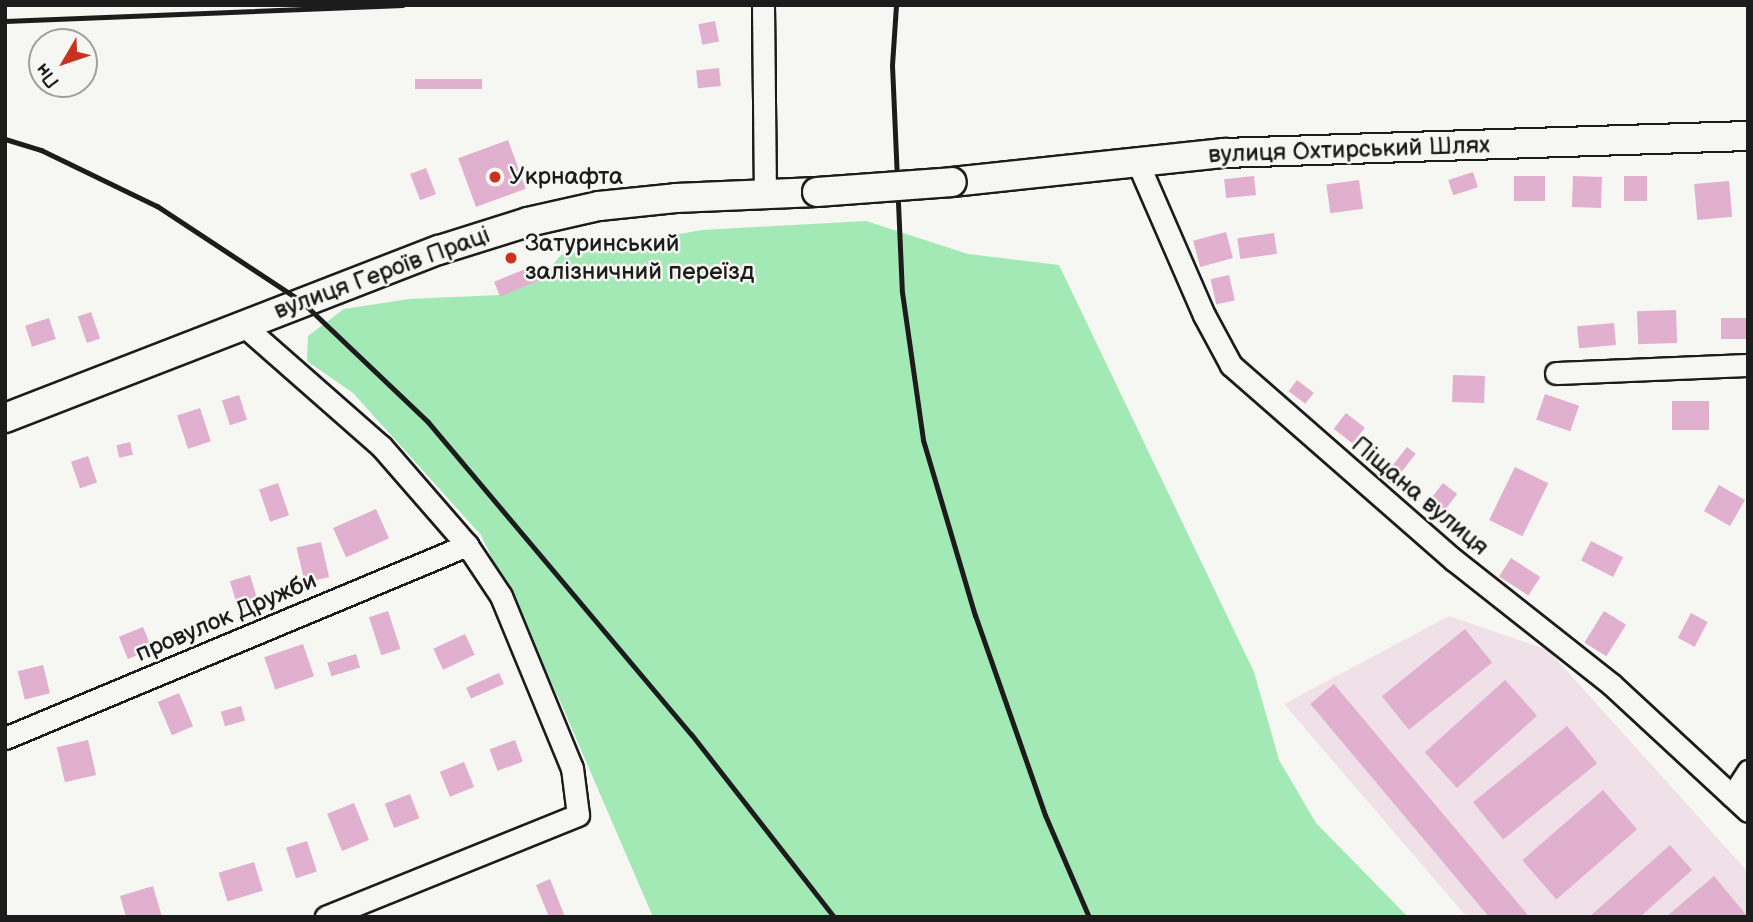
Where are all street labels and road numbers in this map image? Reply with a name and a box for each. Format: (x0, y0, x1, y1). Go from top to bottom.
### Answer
street label: вулиця Охтирський Шлях (1208, 131, 1490, 169)
street label: вулиця Героїв Праці (270, 221, 494, 325)
street label: Піщана вулиця (1346, 430, 1494, 562)
street label: провулок Дружби (131, 566, 321, 668)

